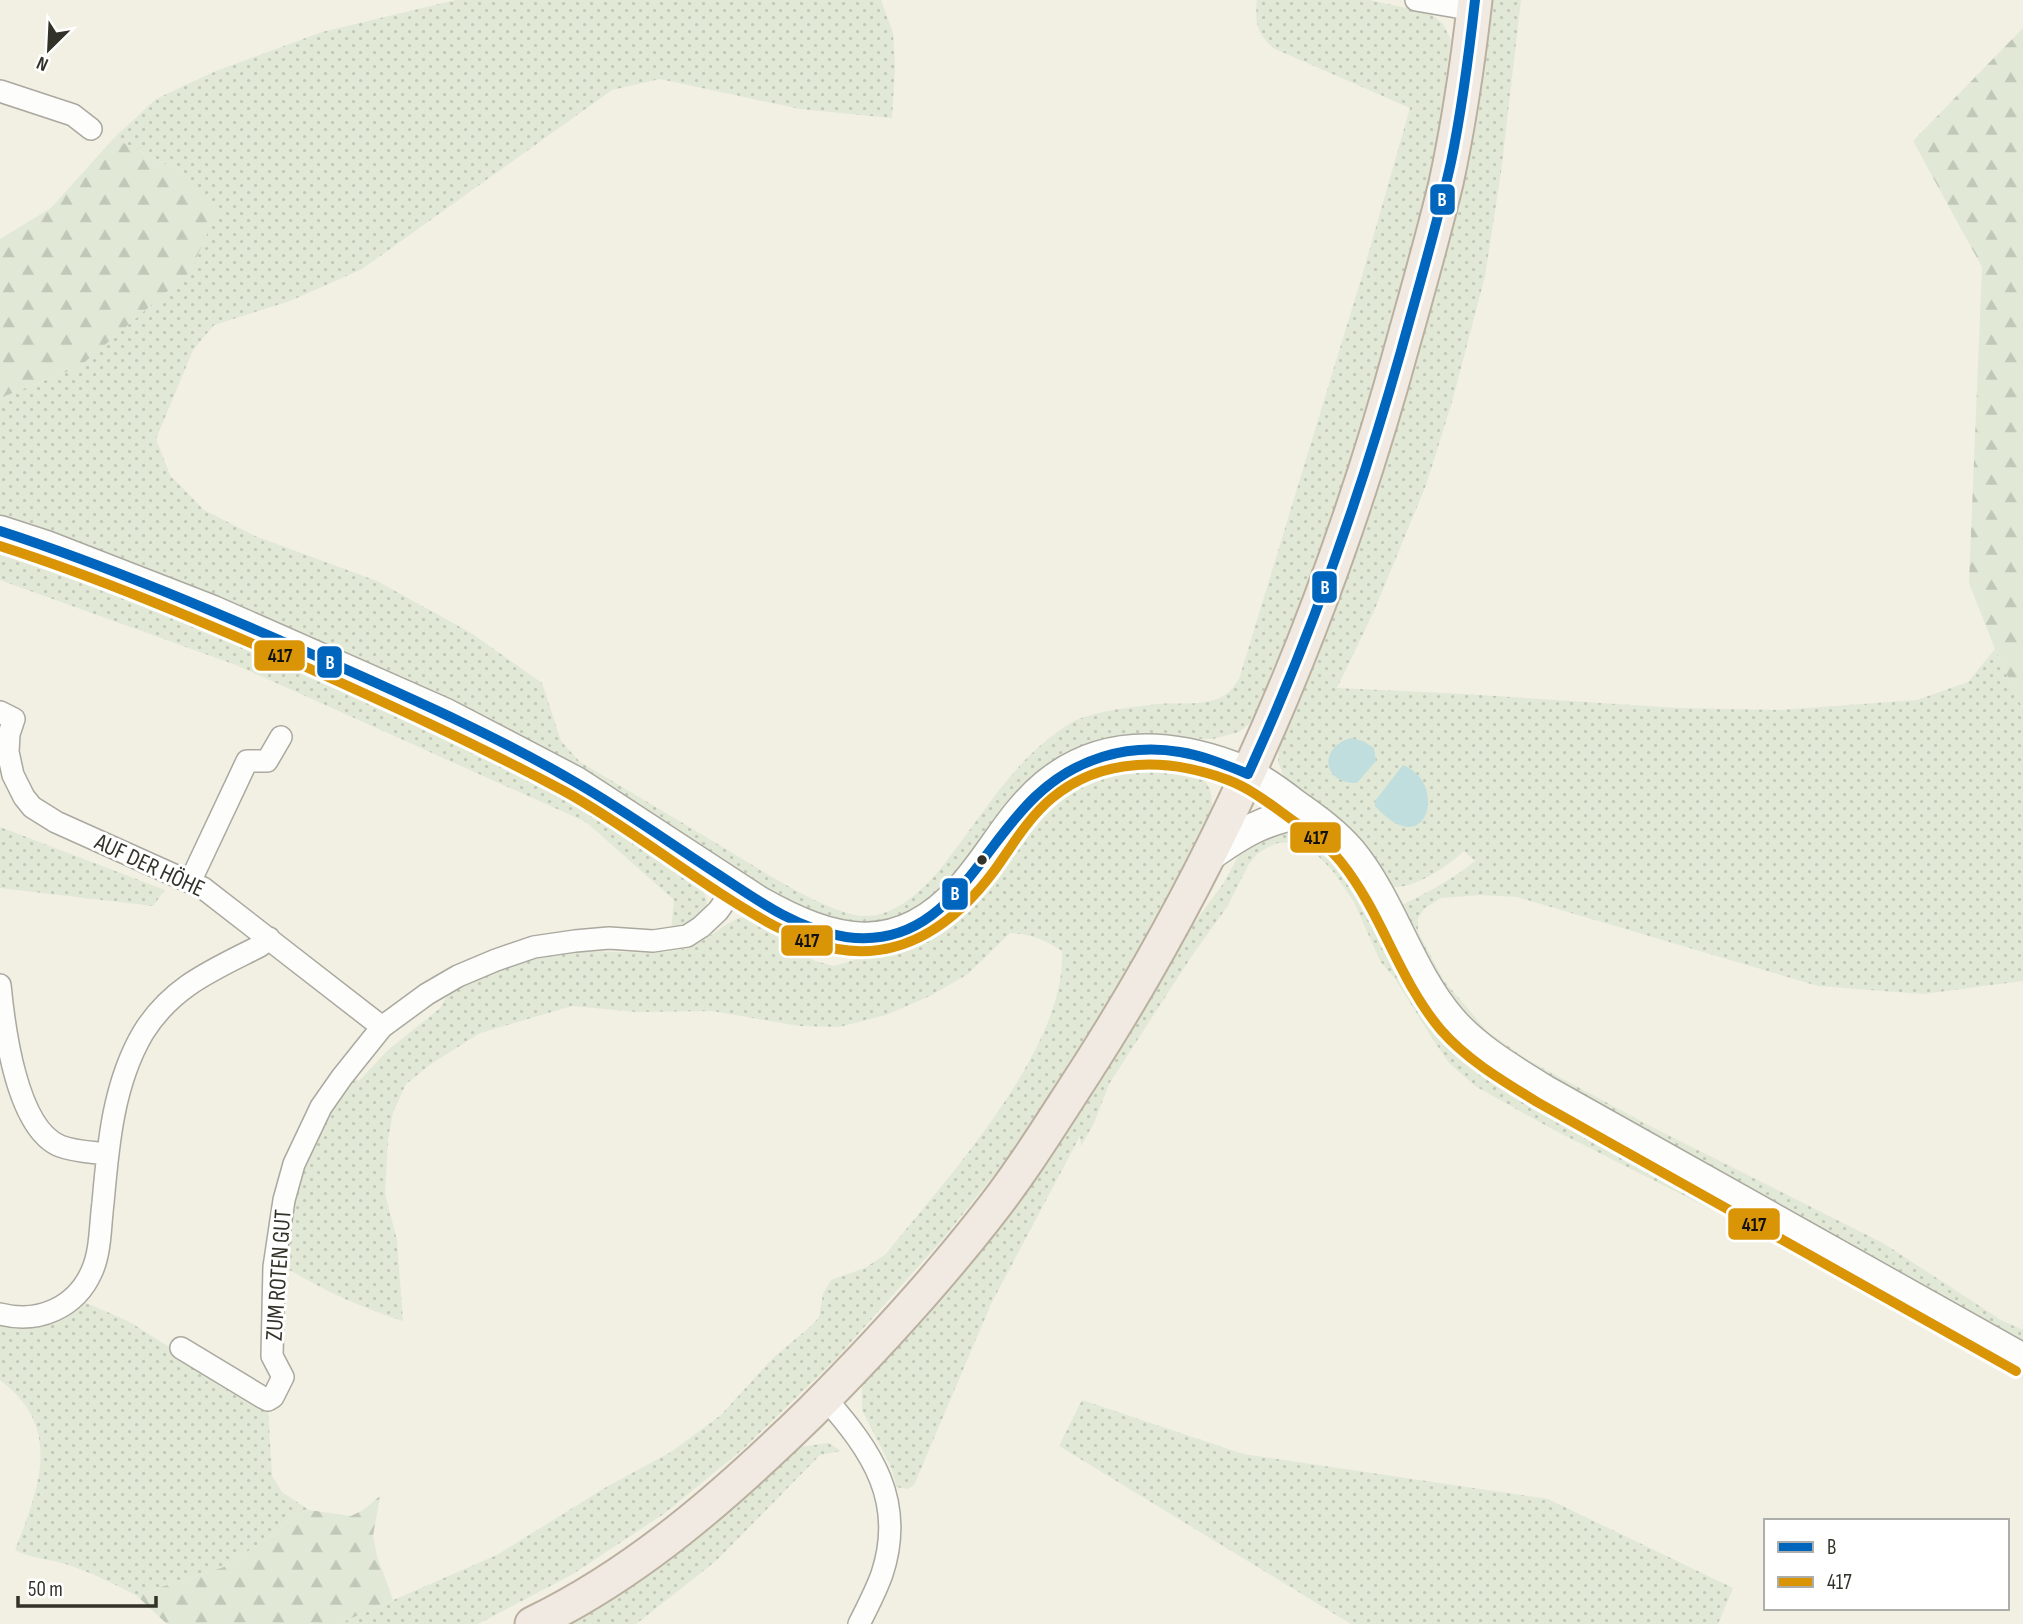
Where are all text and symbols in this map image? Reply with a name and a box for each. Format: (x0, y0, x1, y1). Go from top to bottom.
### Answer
north arrow (14, 14, 84, 84)
text: N (33, 51, 52, 76)
line badge: B (1429, 183, 1456, 216)
text: B (1437, 189, 1447, 212)
line badge: B (1311, 570, 1338, 604)
text: B (1320, 577, 1330, 600)
line badge: 417 (253, 639, 306, 672)
text: 417 (268, 645, 293, 668)
line badge: B (316, 645, 343, 679)
text: B (325, 652, 335, 675)
line badge: 417 (1289, 821, 1342, 854)
street label: AUF DER HÖHE (89, 827, 209, 904)
text: 417 (1304, 827, 1329, 850)
unlabelled marker (975, 853, 989, 867)
line badge: B (941, 877, 969, 911)
text: B (950, 883, 960, 906)
line badge: 417 (780, 924, 834, 957)
text: 417 (795, 930, 820, 953)
line badge: 417 (1727, 1207, 1781, 1241)
street label: ZUM ROTEN GUT (259, 1208, 298, 1342)
text: 417 (1742, 1214, 1767, 1237)
legend (1764, 1519, 2009, 1610)
text: B (1827, 1535, 1836, 1560)
scale bar (18, 1564, 156, 1608)
text: 417 (1827, 1570, 1852, 1595)
text: 50 m (28, 1577, 63, 1602)

